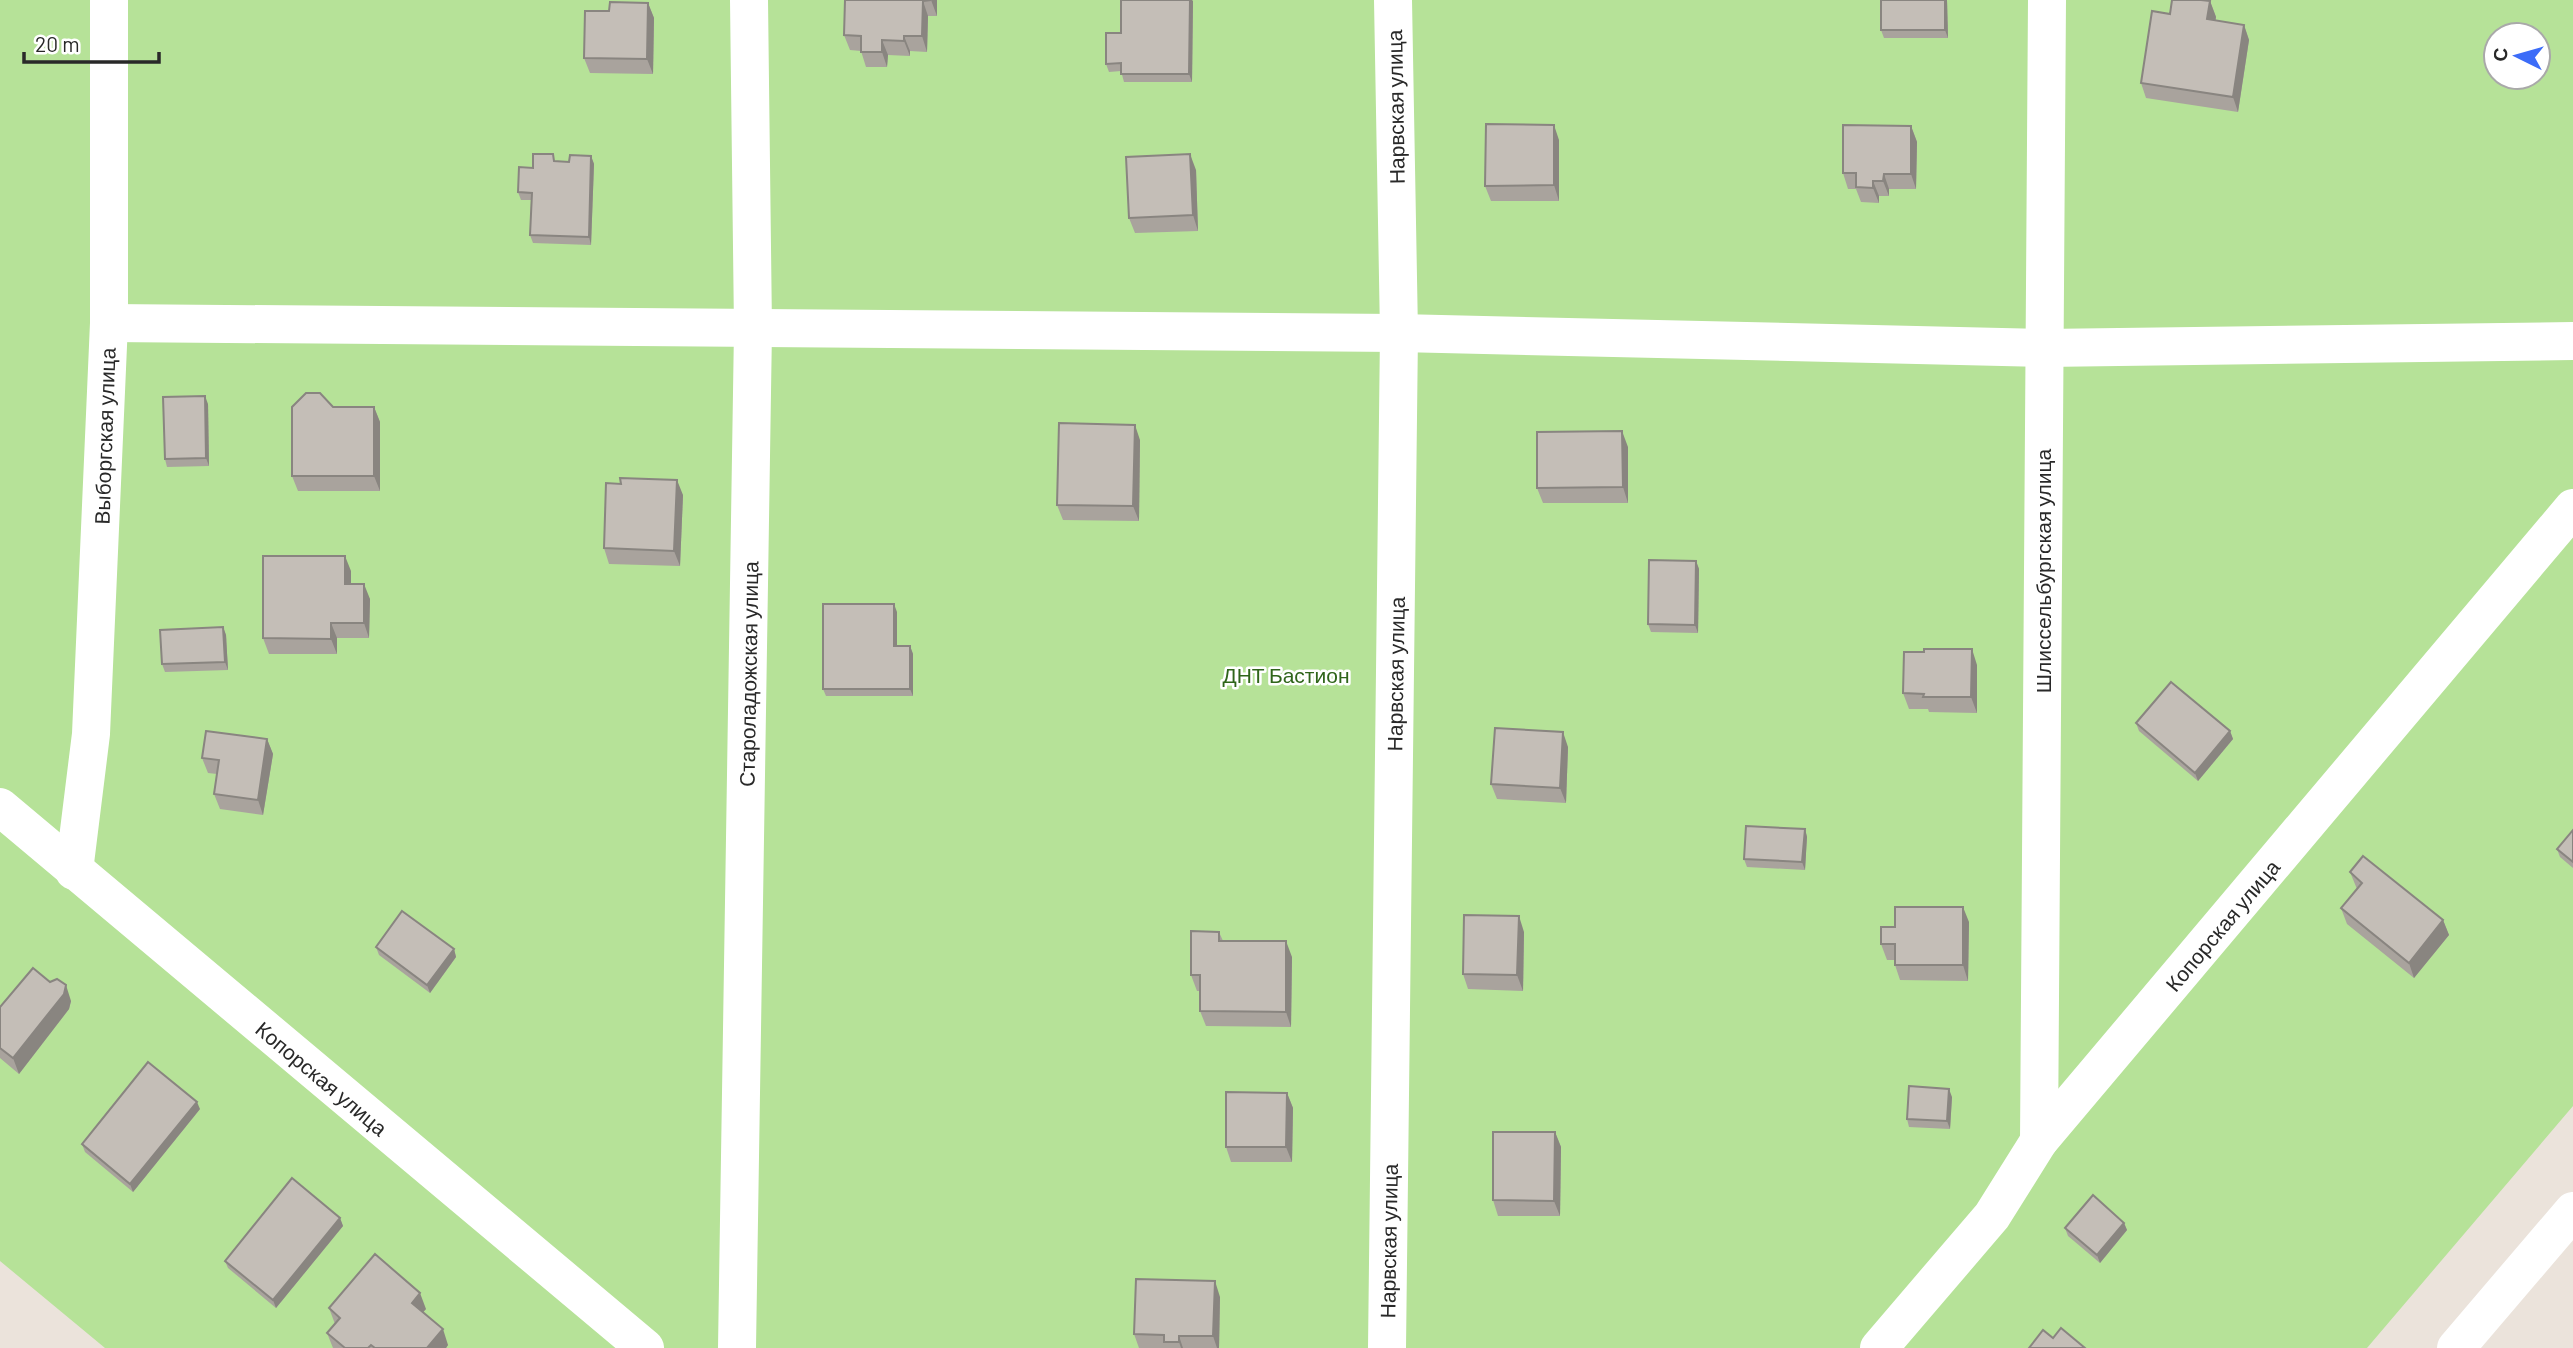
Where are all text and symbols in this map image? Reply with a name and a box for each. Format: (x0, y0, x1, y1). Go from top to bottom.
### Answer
scale bar (24, 21, 159, 65)
north arrow (2482, 21, 2552, 91)
street label: Нарвская улица (1381, 29, 1409, 184)
text: 20 m (35, 31, 80, 56)
text: С (2488, 46, 2512, 62)
street label: Выборгская улица (88, 347, 120, 525)
street label: Шлиссельбургская улица (2030, 449, 2055, 693)
street label: Староладожская улица (734, 561, 762, 787)
street label: Нарвская улица (1381, 596, 1409, 751)
park label: ДНТ Бастион (1222, 662, 1350, 687)
street label: Копорская улица (2160, 854, 2284, 996)
street label: Копорская улица (251, 1016, 393, 1140)
street label: Нарвская улица (1374, 1163, 1402, 1318)

